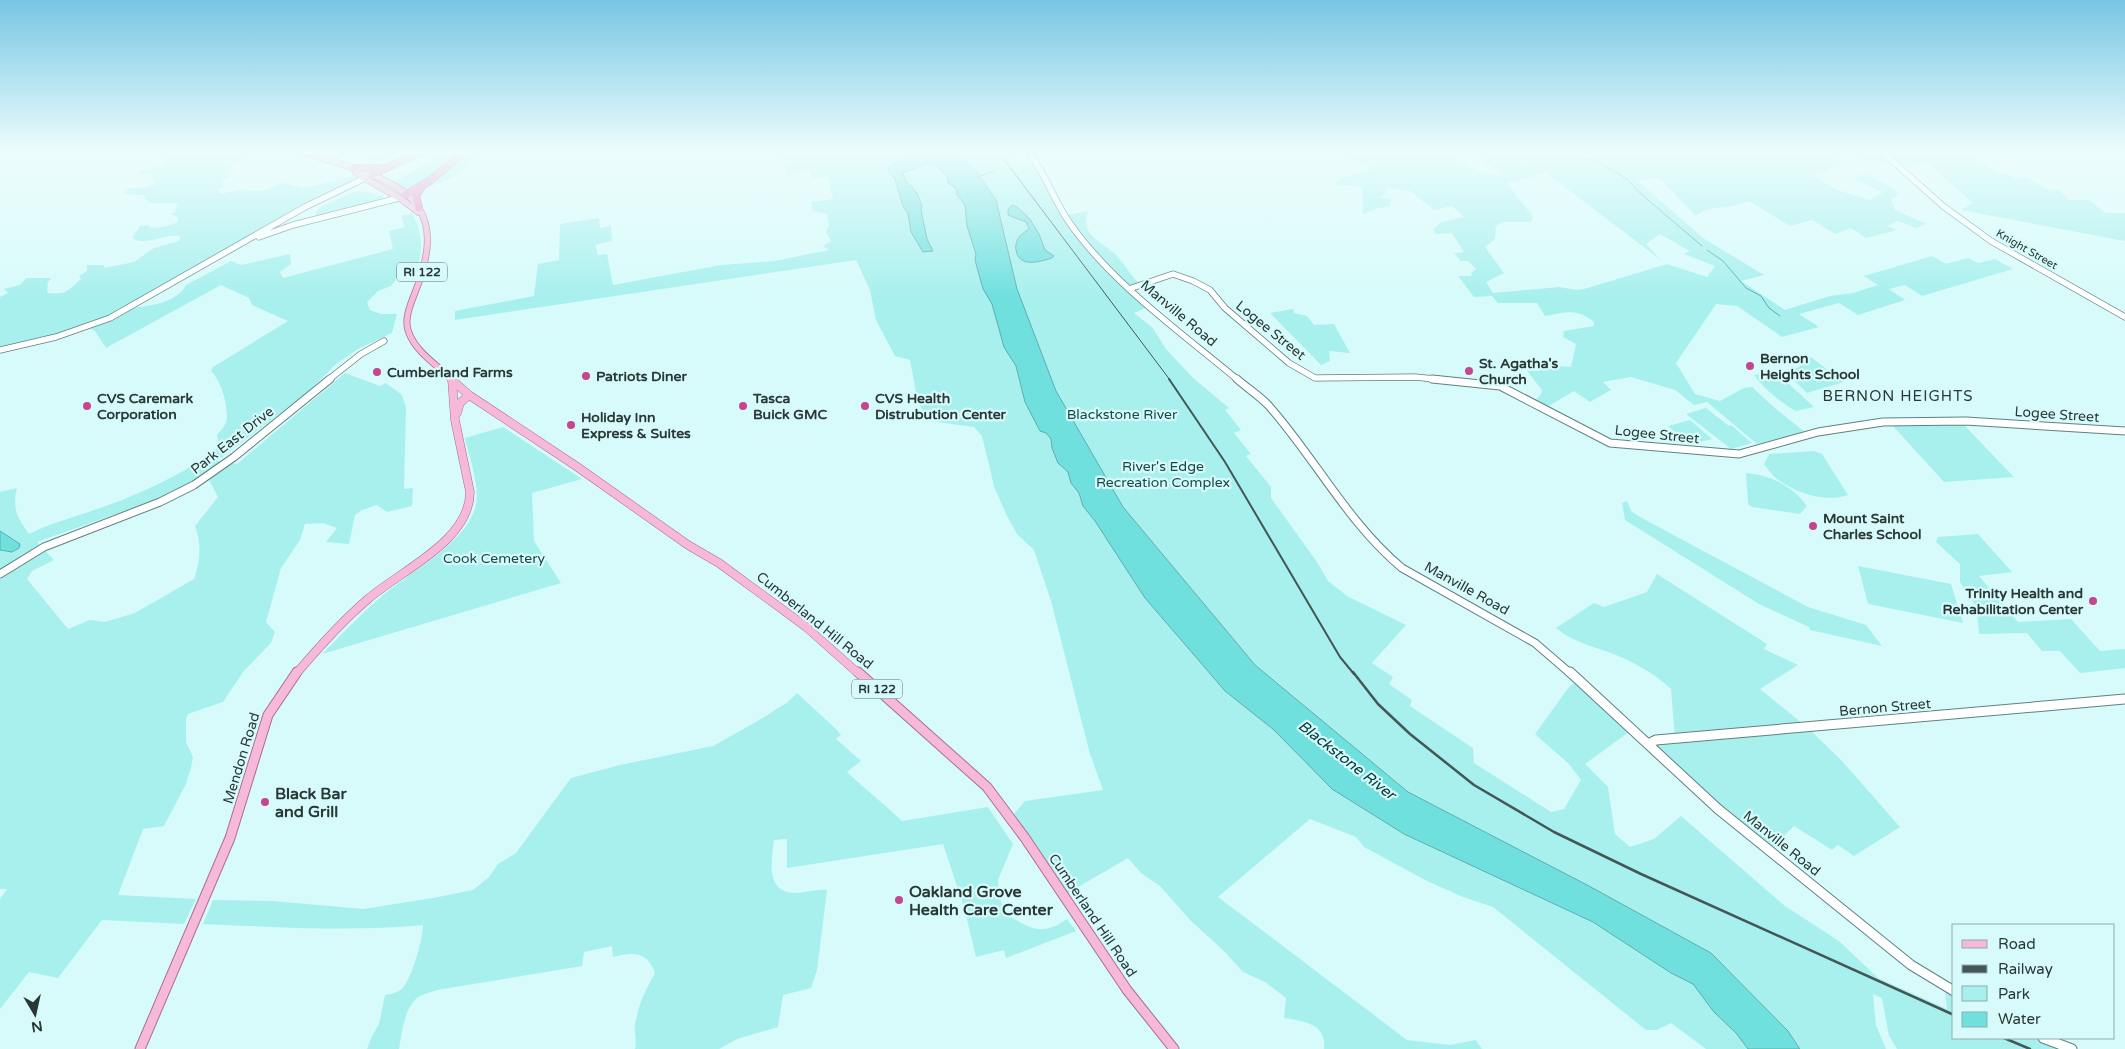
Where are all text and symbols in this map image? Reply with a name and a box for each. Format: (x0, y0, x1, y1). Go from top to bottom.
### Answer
street label: Knight Street (1994, 227, 2060, 272)
road number: RI 122 (397, 262, 447, 282)
street label: Manville Road (1137, 277, 1220, 350)
street label: Logee Street (1232, 297, 1310, 364)
place label: Bernon Heights School (1760, 350, 1860, 383)
place label: St. Agatha's Church (1479, 355, 1559, 388)
marker: Bernon Heights School (1744, 360, 1756, 372)
place label: Cumberland Farms (387, 364, 513, 381)
marker: St. Agatha's Church (1463, 365, 1475, 377)
marker: Cumberland Farms (371, 366, 383, 378)
place label: Patriots Diner (596, 368, 687, 385)
marker: Patriots Diner (580, 370, 592, 382)
district label: BERNON HEIGHTS (1822, 387, 1974, 405)
place label: CVS Caremark Corporation (97, 390, 193, 423)
place label: Tasca Buick GMC (752, 390, 827, 423)
place label: CVS Health Distrubution Center (875, 390, 1007, 423)
marker: CVS Caremark Corporation (81, 400, 93, 412)
marker: Tasca Buick GMC (737, 400, 749, 412)
marker: CVS Health Distrubution Center (859, 400, 871, 412)
street label: Park East Drive (188, 403, 277, 478)
street label: Logee Street (2014, 403, 2101, 426)
park label: Blackstone River (1067, 406, 1178, 423)
place label: Holiday Inn Express & Suites (581, 409, 691, 442)
marker: Holiday Inn Express & Suites (565, 419, 577, 431)
street label: Logee Street (1614, 422, 1701, 447)
park label: River's Edge Recreation Complex (1096, 458, 1230, 491)
place label: Mount Saint Charles School (1823, 510, 1921, 543)
marker: Mount Saint Charles School (1807, 520, 1819, 532)
park label: Cook Cemetery (443, 550, 546, 567)
street label: Manville Road (1421, 558, 1512, 619)
street label: Cumberland Hill Road (753, 568, 876, 673)
place label: Trinity Health and Rehabilitation Center (1943, 585, 2084, 618)
marker: Trinity Health and Rehabilitation Center (2087, 595, 2099, 607)
road number: RI 122 (852, 680, 902, 699)
street label: Bernon Street (1838, 695, 1932, 720)
street label: Mendon Road (220, 710, 263, 806)
water label: Blackstone River (1295, 716, 1401, 805)
place label: Black Bar and Grill (275, 784, 347, 822)
marker: Black Bar and Grill (259, 796, 271, 808)
street label: Manville Road (1740, 807, 1824, 880)
street label: Cumberland Hill Road (1045, 850, 1140, 980)
place label: Oakland Grove Health Care Center (909, 882, 1054, 920)
marker: Oakland Grove Health Care Center (893, 894, 905, 906)
legend (1952, 924, 2115, 1039)
text: Road (1998, 935, 2036, 953)
text: Railway (1998, 960, 2053, 978)
text: Park (1998, 985, 2030, 1003)
north arrow (10, 989, 60, 1039)
text: Water (1998, 1010, 2041, 1028)
text: N (30, 1017, 44, 1036)

